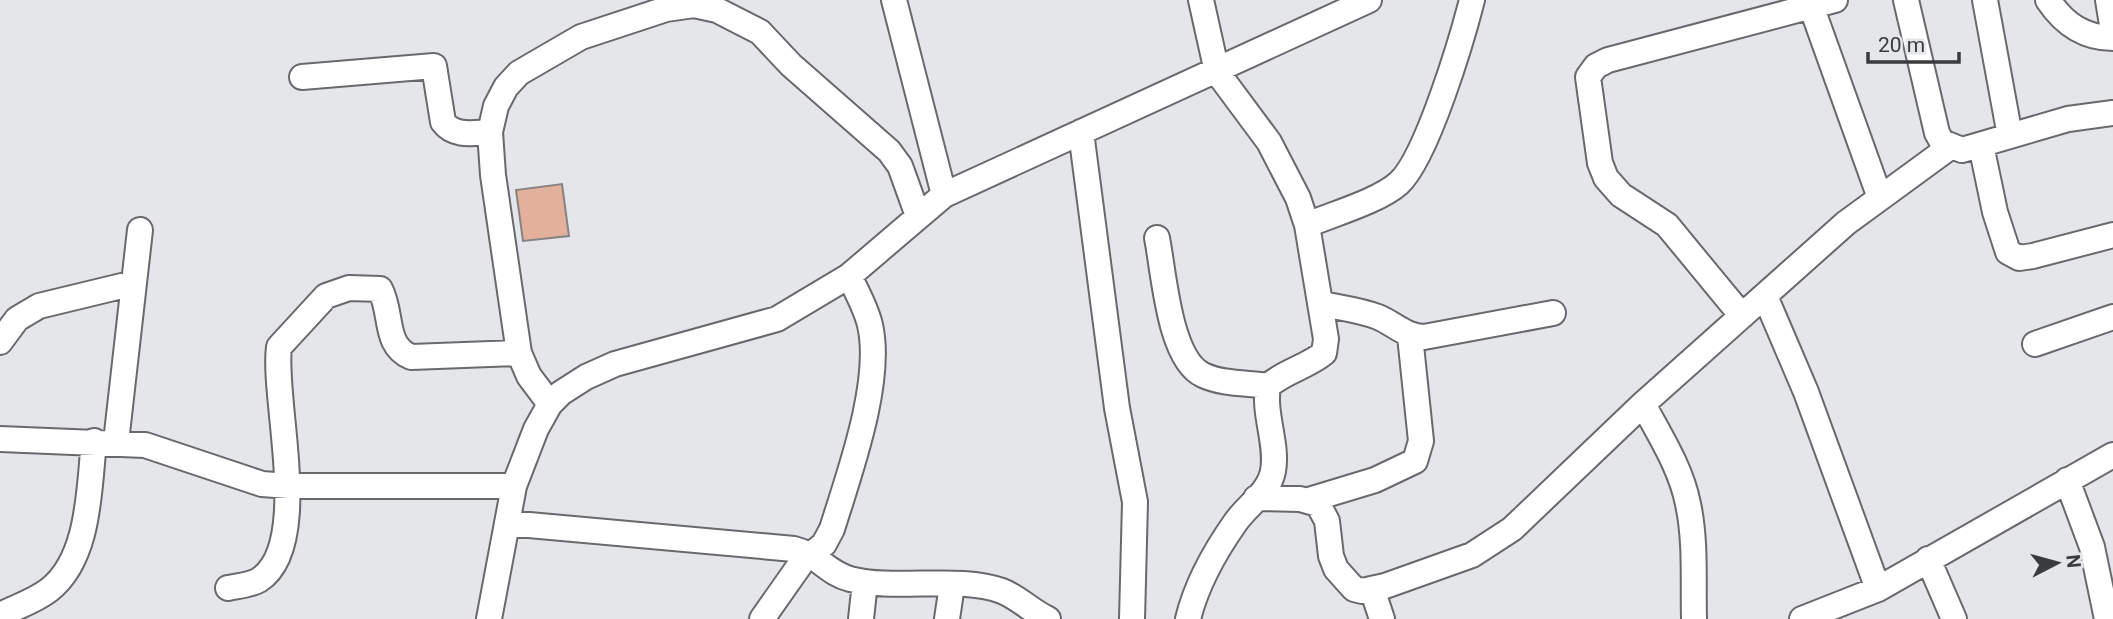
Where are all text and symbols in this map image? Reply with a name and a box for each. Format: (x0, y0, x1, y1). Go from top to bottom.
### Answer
scale bar (1868, 21, 1959, 65)
text: 20 m (1878, 33, 1925, 57)
north arrow (2022, 528, 2092, 598)
text: N (2061, 553, 2086, 569)

